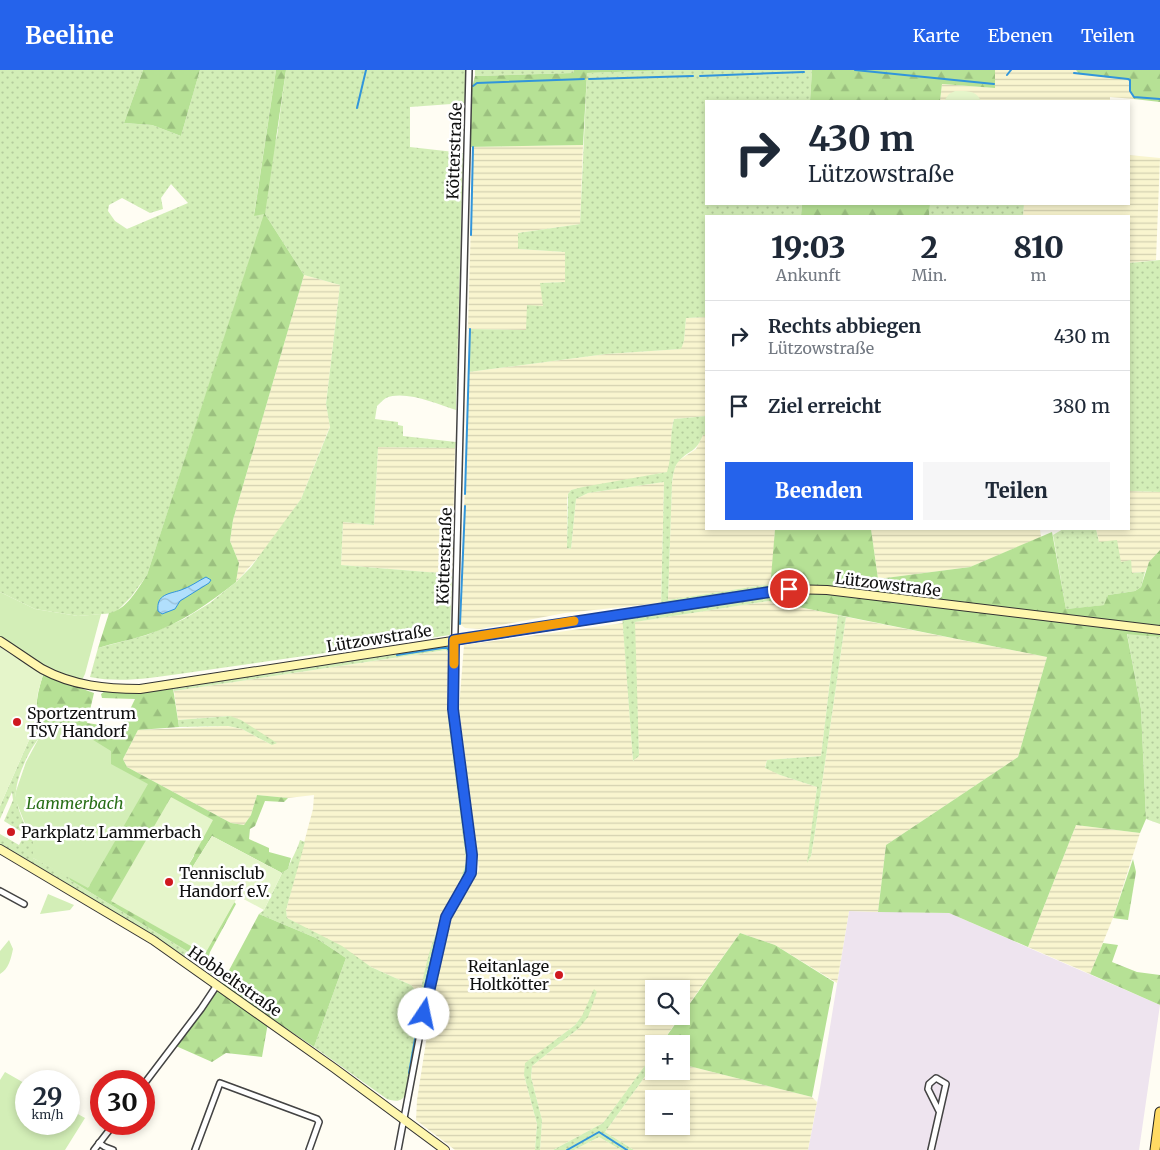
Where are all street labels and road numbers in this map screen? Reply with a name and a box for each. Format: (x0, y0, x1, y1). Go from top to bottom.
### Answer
street label: Kötterstraße (442, 102, 466, 200)
street label: Kötterstraße (432, 507, 456, 605)
street label: Lützowstraße (834, 568, 942, 600)
street label: Lützowstraße (325, 620, 433, 656)
street label: Hobbeltstraße (184, 941, 286, 1021)

